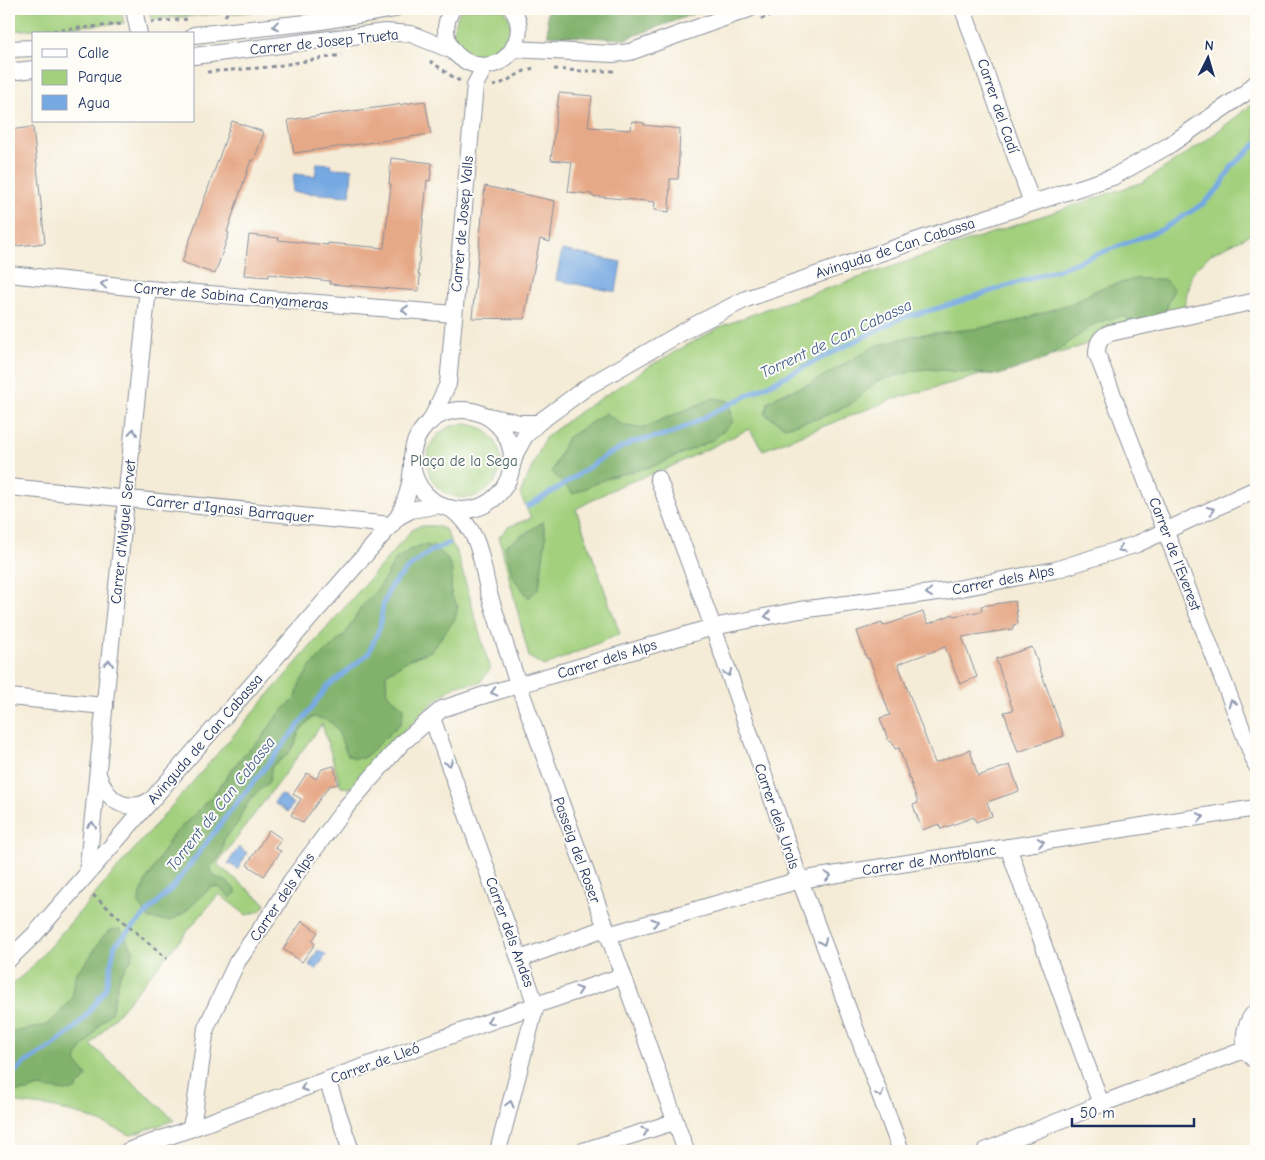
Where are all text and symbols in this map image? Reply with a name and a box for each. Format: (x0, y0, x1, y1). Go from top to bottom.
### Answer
one-way arrow (272, 20, 280, 31)
street label: Carrer de Josep Trueta (249, 25, 399, 59)
legend (32, 32, 195, 122)
north arrow (1182, 32, 1232, 82)
text: N (1204, 37, 1214, 54)
text: Calle (78, 44, 110, 62)
street label: Carrer del Cadí (973, 56, 1023, 156)
text: Parque (78, 68, 123, 86)
text: Agua (78, 94, 110, 112)
street label: Carrer de Josep Valls (447, 155, 477, 293)
street label: Avinguda de Can Cabassa (813, 214, 977, 282)
one-way arrow (100, 279, 108, 290)
street label: Carrer de Sabina Canyameras (133, 279, 329, 313)
water label: Torrent de Can Cabassa (757, 296, 915, 382)
one-way arrow (401, 305, 409, 316)
one-way arrow (127, 428, 138, 436)
park label: Plaça de la Sega (410, 452, 518, 470)
street label: Carrer d'Miguel Servet (106, 458, 140, 605)
street label: Carrer d'Ignasi Barraquer (146, 491, 314, 527)
street label: Carrer de l'Everest (1145, 495, 1205, 614)
one-way arrow (1206, 506, 1215, 517)
one-way arrow (1118, 544, 1126, 554)
street label: Carrer dels Alps (951, 561, 1055, 599)
one-way arrow (925, 587, 933, 598)
one-way arrow (764, 610, 773, 621)
street label: Carrer dels Alps (555, 635, 659, 683)
one-way arrow (103, 659, 114, 667)
one-way arrow (723, 668, 733, 677)
street label: Avinguda de Can Cabassa (144, 670, 266, 808)
one-way arrow (490, 687, 499, 697)
one-way arrow (1228, 699, 1239, 708)
water label: Torrent de Can Cabassa (163, 733, 279, 875)
one-way arrow (443, 759, 453, 767)
street label: Carrer dels Urals (751, 761, 803, 871)
street label: Passeig del Roser (549, 794, 605, 906)
one-way arrow (1197, 812, 1206, 822)
one-way arrow (87, 821, 98, 829)
one-way arrow (1036, 838, 1045, 848)
street label: Carrer de Montblanc (861, 841, 997, 879)
street label: Carrer dels Alps (246, 849, 318, 945)
one-way arrow (824, 871, 833, 881)
street label: Carrer dels Andes (482, 875, 538, 989)
one-way arrow (650, 917, 658, 927)
one-way arrow (817, 937, 827, 946)
one-way arrow (574, 986, 583, 996)
one-way arrow (487, 1015, 495, 1025)
street label: Carrer de Lleó (328, 1038, 422, 1087)
one-way arrow (301, 1082, 309, 1092)
one-way arrow (874, 1089, 884, 1098)
scale bar (1072, 1095, 1195, 1127)
one-way arrow (504, 1100, 515, 1109)
text: 50 m (1080, 1104, 1115, 1122)
one-way arrow (640, 1127, 649, 1137)

